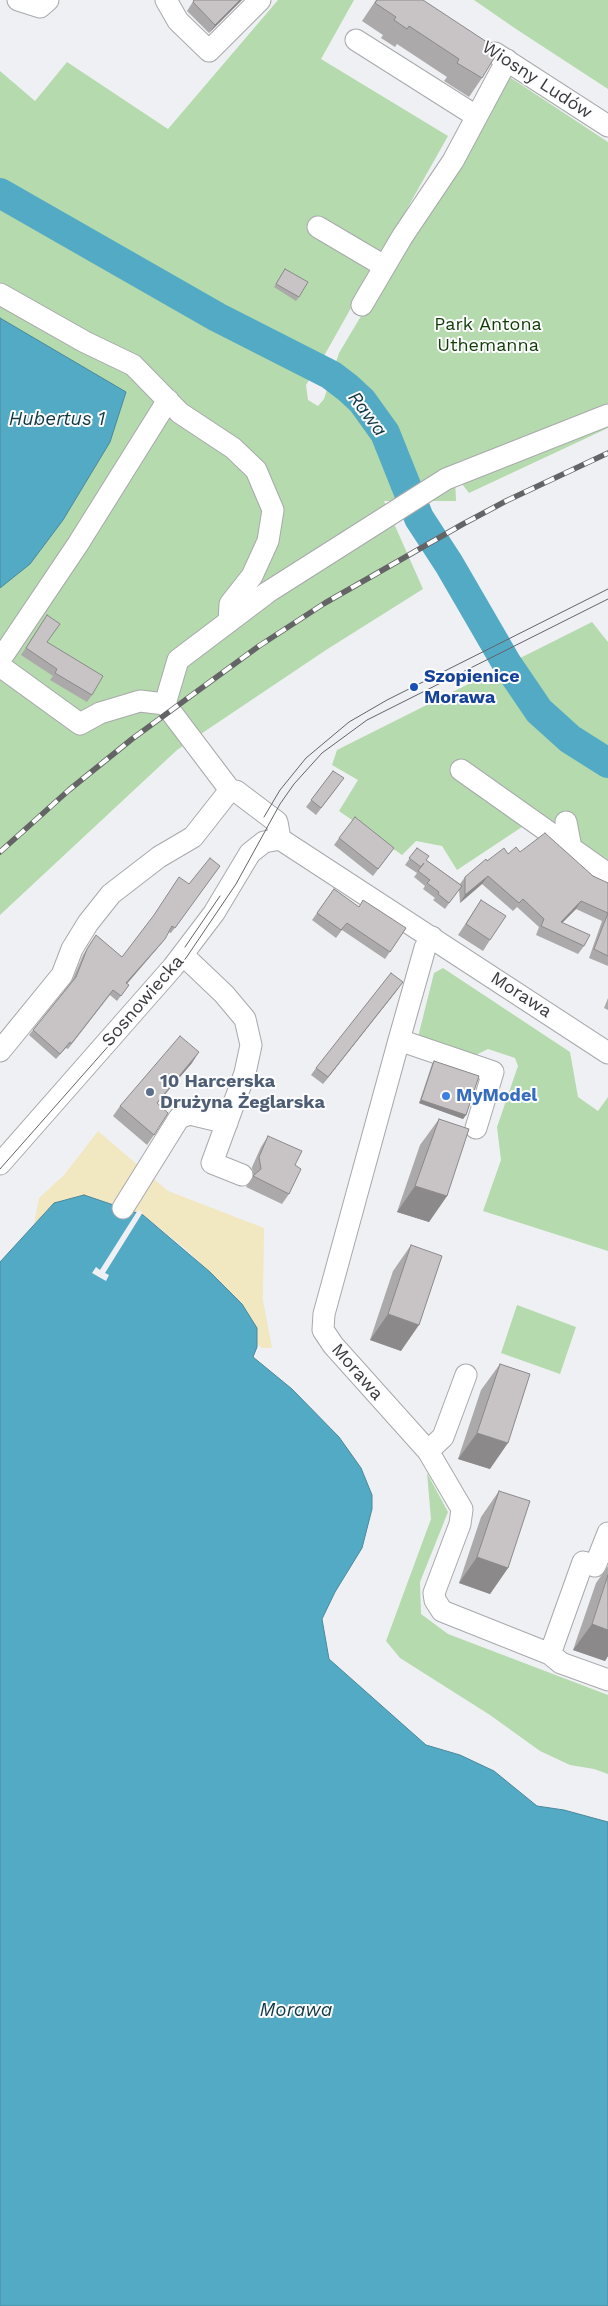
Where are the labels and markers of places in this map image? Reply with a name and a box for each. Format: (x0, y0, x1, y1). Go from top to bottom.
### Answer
place label: Szopienice Morawa (424, 666, 520, 709)
marker: Szopienice Morawa (408, 681, 420, 693)
place label: 10 Harcerska Drużyna Żeglarska (160, 1071, 325, 1114)
place label: MyModel (456, 1085, 537, 1107)
marker: 10 Harcerska Drużyna Żeglarska (144, 1086, 156, 1098)
marker: MyModel (440, 1090, 452, 1102)

